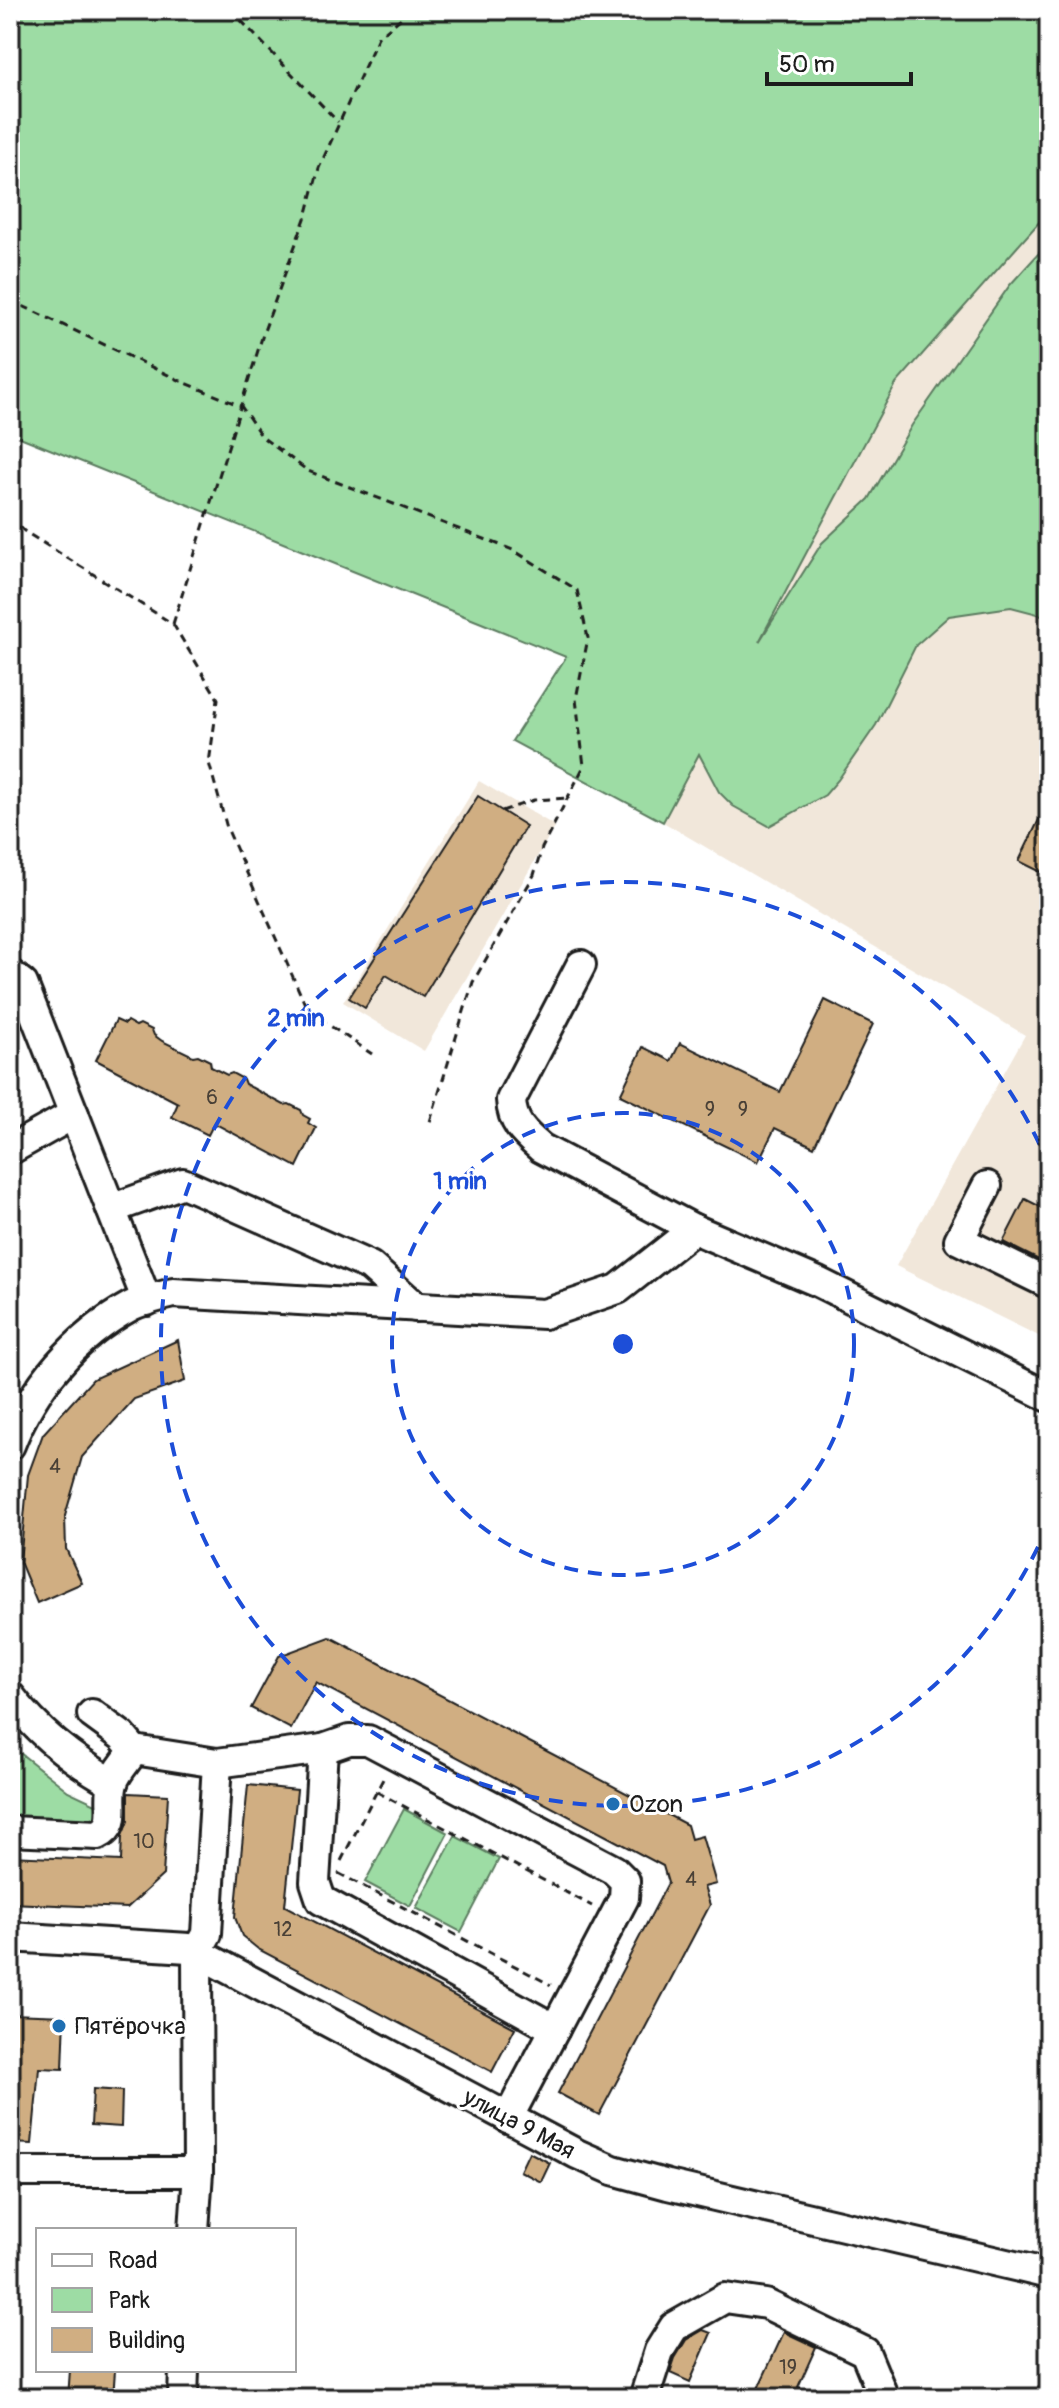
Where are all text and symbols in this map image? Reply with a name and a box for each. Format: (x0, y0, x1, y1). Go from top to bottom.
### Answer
scale bar (767, 36, 911, 86)
text: 50 m (779, 50, 835, 79)
text: 2 min (267, 1004, 325, 1033)
house number: 6 (206, 1085, 218, 1110)
house number: 9 (705, 1097, 715, 1122)
house number: 9 (738, 1097, 748, 1122)
text: 1 min (433, 1167, 487, 1196)
centre of rings (609, 1330, 637, 1358)
house number: 4 (49, 1454, 61, 1479)
place label: Ozon (629, 1790, 683, 1819)
marker: Ozon (604, 1795, 622, 1813)
house number: 10 (133, 1829, 155, 1854)
house number: 4 (685, 1867, 697, 1892)
house number: 12 (274, 1917, 293, 1942)
place label: Пятёрочка (75, 2012, 186, 2041)
marker: Пятёрочка (50, 2017, 68, 2035)
street label: улица 9 Мая (457, 2082, 580, 2166)
legend (36, 2228, 296, 2372)
text: Road (108, 2246, 158, 2275)
text: Park (108, 2286, 150, 2315)
text: Building (108, 2326, 185, 2355)
house number: 19 (779, 2355, 797, 2380)

